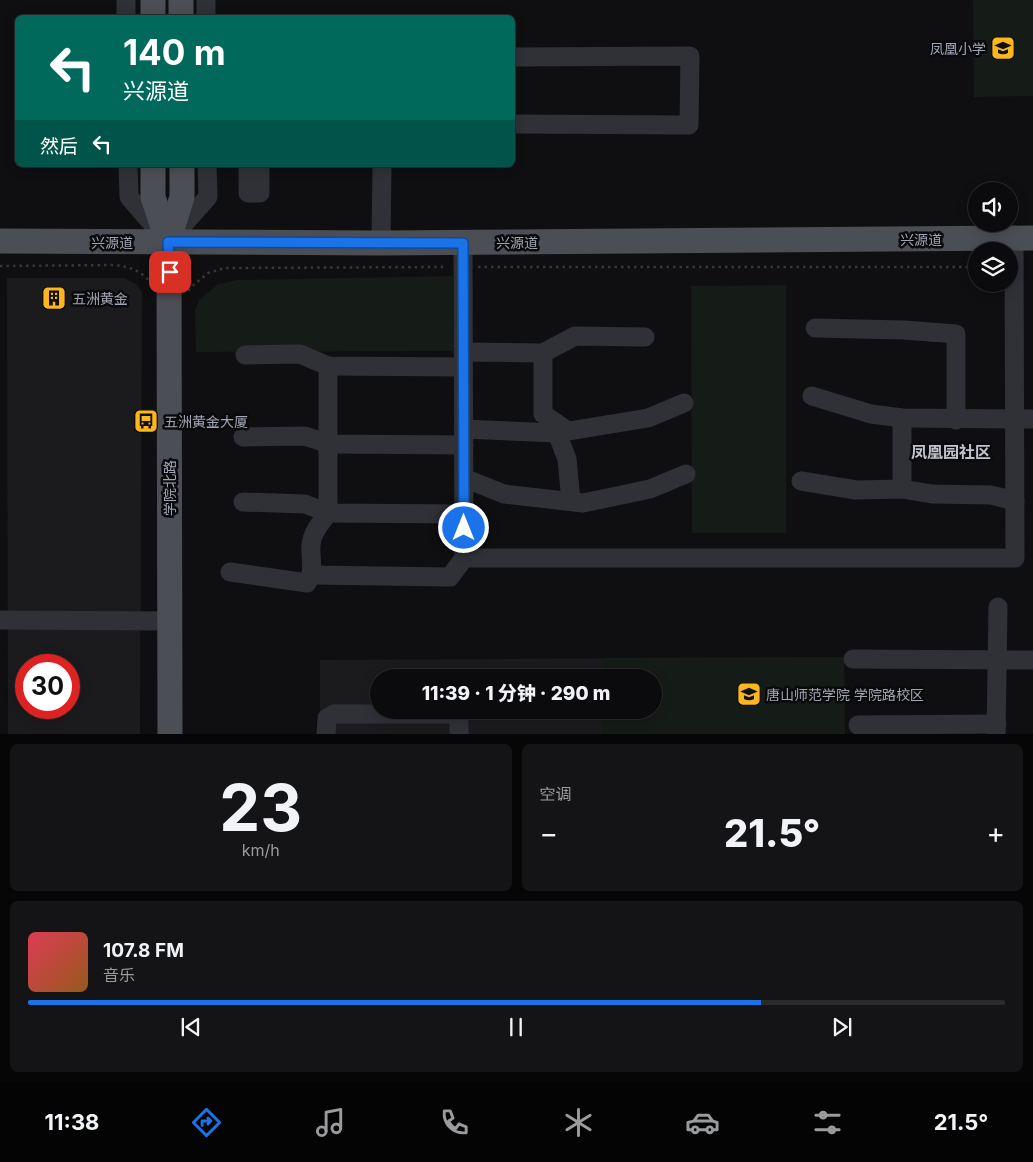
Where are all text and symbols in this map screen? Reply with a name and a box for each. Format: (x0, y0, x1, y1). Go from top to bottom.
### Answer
text: 140 m (123, 31, 226, 73)
icon: left (40, 35, 105, 100)
school or university icon: 凤凰小学 (990, 35, 1016, 61)
place label: 凤凰小学 (930, 40, 986, 57)
text: 兴源道 (123, 78, 189, 104)
icon: left (88, 130, 116, 158)
text: 然后 (40, 135, 78, 158)
map controls (968, 182, 1018, 292)
button: sound (968, 182, 1018, 232)
street label: 兴源道 (900, 231, 942, 248)
street label: 兴源道 (91, 234, 133, 251)
street label: 兴源道 (496, 234, 538, 251)
button: layers (968, 242, 1018, 292)
pin (149, 251, 191, 293)
icon: arrive (156, 258, 184, 286)
building icon: 五洲黄金 (41, 285, 67, 311)
place label: 五洲黄金 (72, 290, 128, 307)
bus stop icon: 五洲黄金大厦 (133, 408, 159, 434)
place label: 五洲黄金大厦 (164, 413, 248, 430)
district label: 凤凰园社区 (911, 442, 991, 462)
street label: 学院北路 (161, 460, 178, 516)
position arrow (437, 501, 489, 553)
speed limit sign: 30 (15, 654, 80, 719)
school or university icon: 唐山师范学院 学院路校区 (736, 681, 762, 707)
text: 11:39 · 1 分钟 · 290 m (422, 682, 610, 705)
place label: 唐山师范学院 学院路校区 (766, 686, 924, 703)
text: 23 (219, 768, 302, 847)
text: 空调 (540, 784, 572, 804)
text: 21.5° (724, 810, 820, 856)
text: − (540, 816, 558, 850)
text: + (986, 816, 1005, 850)
text: km/h (242, 840, 280, 860)
text: 107.8 FM (103, 939, 184, 962)
text: 音乐 (103, 965, 135, 985)
icon: previous (177, 1013, 205, 1041)
icon: pause (502, 1013, 530, 1041)
icon: next (828, 1013, 856, 1041)
icon: directions (189, 1105, 224, 1140)
icon: music (313, 1105, 348, 1140)
icon: phone (437, 1105, 472, 1140)
icon: climate (561, 1105, 596, 1140)
icon: car (685, 1105, 720, 1140)
icon: filters (810, 1105, 845, 1140)
text: 11:38 (45, 1109, 99, 1135)
text: 21.5° (934, 1109, 988, 1135)

